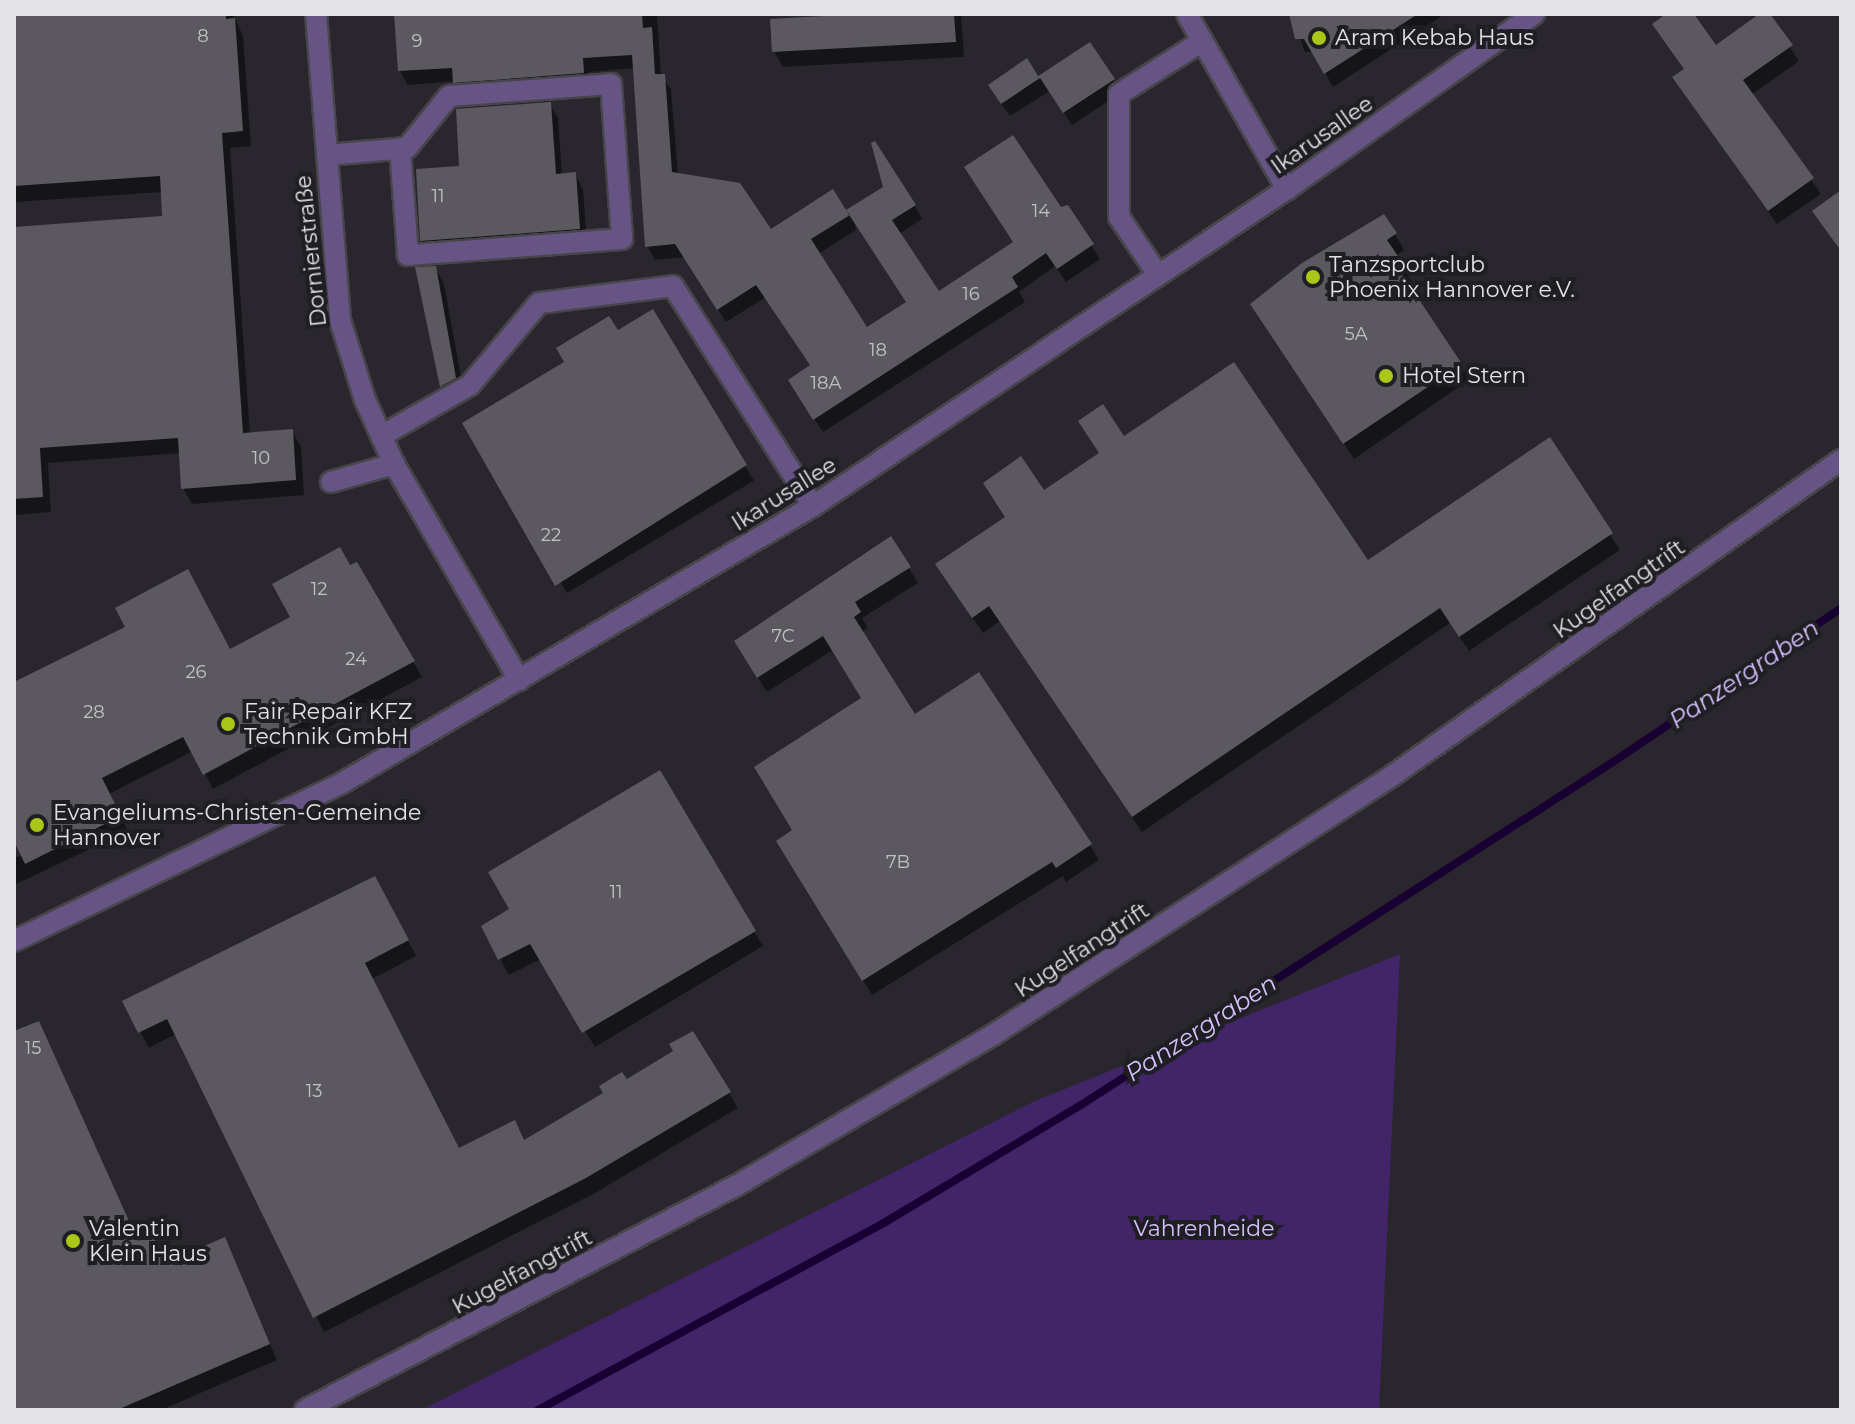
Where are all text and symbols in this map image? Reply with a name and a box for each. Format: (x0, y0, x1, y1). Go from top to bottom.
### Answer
house number: 8 (197, 25, 209, 47)
place label: Aram Kebab Haus (1335, 25, 1534, 51)
marker: Aram Kebab Haus (1310, 29, 1328, 47)
house number: 9 (412, 30, 422, 52)
street label: Ikarusallee (1266, 90, 1378, 180)
street label: Dornierstraße (290, 174, 332, 328)
house number: 11 (432, 185, 444, 207)
house number: 14 (1032, 200, 1050, 222)
place label: Tanzsportclub Phoenix Hannover e.V. (1329, 251, 1575, 302)
marker: Tanzsportclub Phoenix Hannover e.V. (1304, 268, 1322, 286)
house number: 16 (962, 283, 980, 305)
house number: 5A (1344, 323, 1368, 345)
house number: 18 (869, 339, 887, 361)
place label: Hotel Stern (1402, 363, 1526, 389)
marker: Hotel Stern (1377, 367, 1395, 385)
house number: 18A (811, 372, 841, 394)
house number: 10 (252, 447, 270, 469)
street label: Ikarusallee (727, 451, 841, 537)
house number: 22 (541, 524, 561, 546)
street label: Kugelfangtrift (1548, 534, 1690, 644)
house number: 12 (311, 578, 327, 600)
water label: Panzergraben (1664, 613, 1824, 735)
house number: 7C (771, 625, 795, 647)
house number: 24 (345, 648, 367, 670)
house number: 26 (185, 661, 207, 683)
place label: Fair Repair KFZ Technik GmbH (244, 698, 412, 750)
house number: 28 (83, 701, 105, 723)
marker: Fair Repair KFZ Technik GmbH (219, 715, 237, 733)
place label: Evangeliums-Christen-Gemeinde Hannover (53, 799, 421, 850)
marker: Evangeliums-Christen-Gemeinde Hannover (28, 816, 46, 834)
house number: 7B (886, 851, 910, 873)
house number: 11 (610, 881, 622, 903)
street label: Kugelfangtrift (1010, 897, 1154, 1003)
water label: Panzergraben (1120, 968, 1282, 1088)
house number: 15 (25, 1037, 41, 1059)
house number: 13 (306, 1080, 322, 1102)
place label: Valentin Klein Haus (89, 1215, 207, 1266)
park label: Vahrenheide (1134, 1216, 1274, 1242)
street label: Kugelfangtrift (448, 1224, 596, 1320)
marker: Valentin Klein Haus (64, 1232, 82, 1250)

